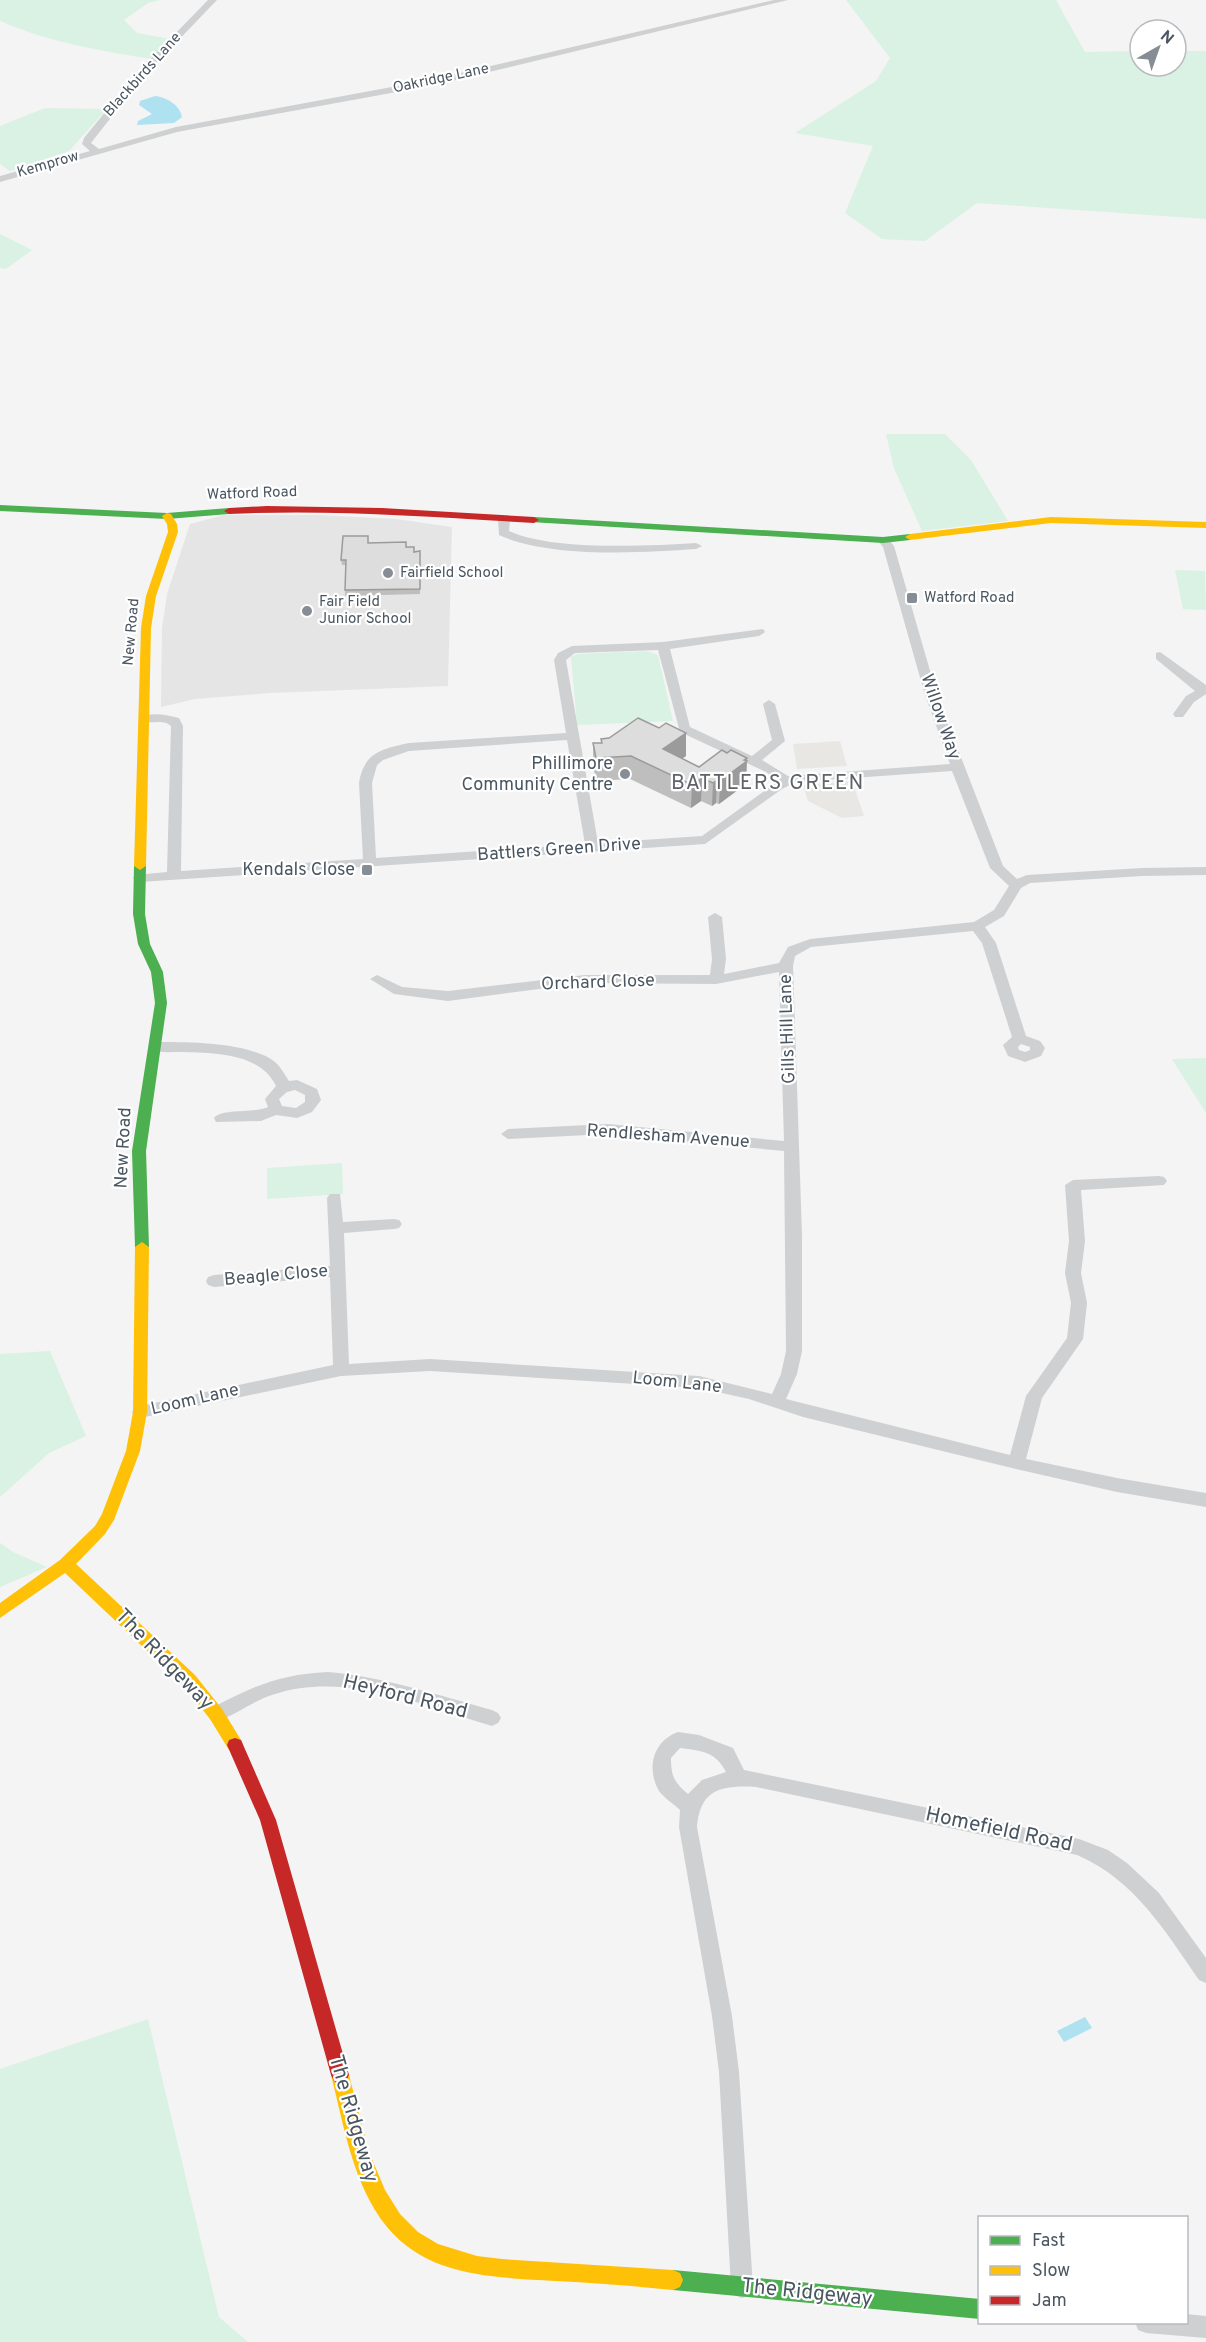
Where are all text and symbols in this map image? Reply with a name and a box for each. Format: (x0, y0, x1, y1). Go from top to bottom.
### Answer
north arrow (1128, 18, 1188, 78)
text: N (1156, 27, 1177, 49)
street label: Blackbirds Lane (100, 29, 186, 121)
street label: Oakridge Lane (391, 60, 491, 98)
street label: Kemprow (15, 147, 81, 183)
street label: Watford Road (206, 483, 298, 505)
place label: Fairfield School (400, 564, 503, 583)
marker: Fairfield School (381, 566, 395, 580)
place label: Watford Road (924, 589, 1014, 608)
marker: Watford Road (905, 591, 919, 605)
place label: Fair Field Junior School (319, 593, 411, 629)
street label: New Road (120, 598, 144, 666)
marker: Fair Field Junior School (300, 604, 314, 618)
street label: Willow Way (915, 671, 965, 763)
place label: Phillimore Community Centre (462, 753, 613, 797)
marker: Phillimore Community Centre (618, 767, 632, 781)
district label: BATTLERS GREEN (671, 770, 865, 797)
street label: Battlers Green Drive (476, 833, 642, 867)
place label: Kendals Close (242, 859, 355, 882)
marker: Kendals Close (360, 863, 374, 877)
street label: Orchard Close (541, 970, 655, 996)
street label: Gills Hill Lane (775, 974, 801, 1084)
street label: New Road (110, 1107, 138, 1189)
street label: Rendlesham Avenue (586, 1120, 750, 1154)
street label: Beagle Close (223, 1260, 329, 1292)
street label: Loom Lane (631, 1367, 723, 1399)
street label: Loom Lane (149, 1379, 241, 1421)
street label: The Ridgeway (109, 1603, 219, 1717)
street label: Heyford Road (340, 1668, 470, 1726)
street label: Homefield Road (923, 1801, 1075, 1859)
street label: The Ridgeway (322, 2052, 384, 2186)
legend (978, 2216, 1188, 2324)
text: Fast (1032, 2230, 1065, 2253)
text: Slow (1032, 2260, 1070, 2283)
street label: The Ridgeway (740, 2273, 874, 2313)
text: Jam (1032, 2290, 1067, 2313)

